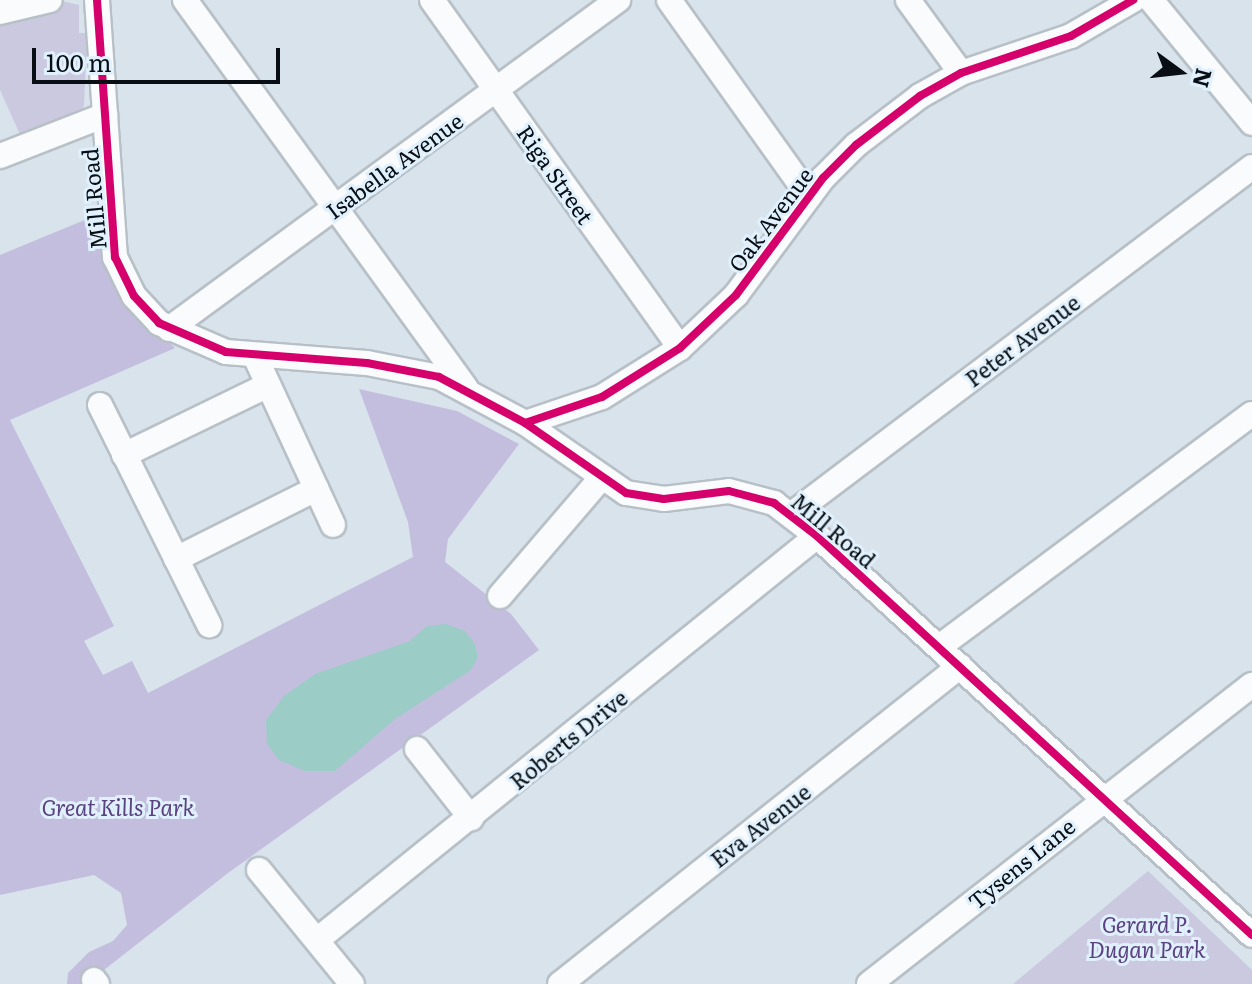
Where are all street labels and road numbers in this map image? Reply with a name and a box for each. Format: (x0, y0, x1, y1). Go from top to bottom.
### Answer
street label: Isabella Avenue (320, 106, 468, 224)
street label: Riga Street (512, 120, 600, 228)
street label: Mill Road (75, 147, 111, 251)
street label: Oak Avenue (722, 162, 818, 276)
street label: Peter Avenue (960, 288, 1084, 392)
street label: Mill Road (787, 487, 881, 573)
street label: Roberts Drive (504, 684, 632, 794)
street label: Eva Avenue (705, 778, 815, 872)
street label: Tysens Lane (962, 812, 1080, 914)

